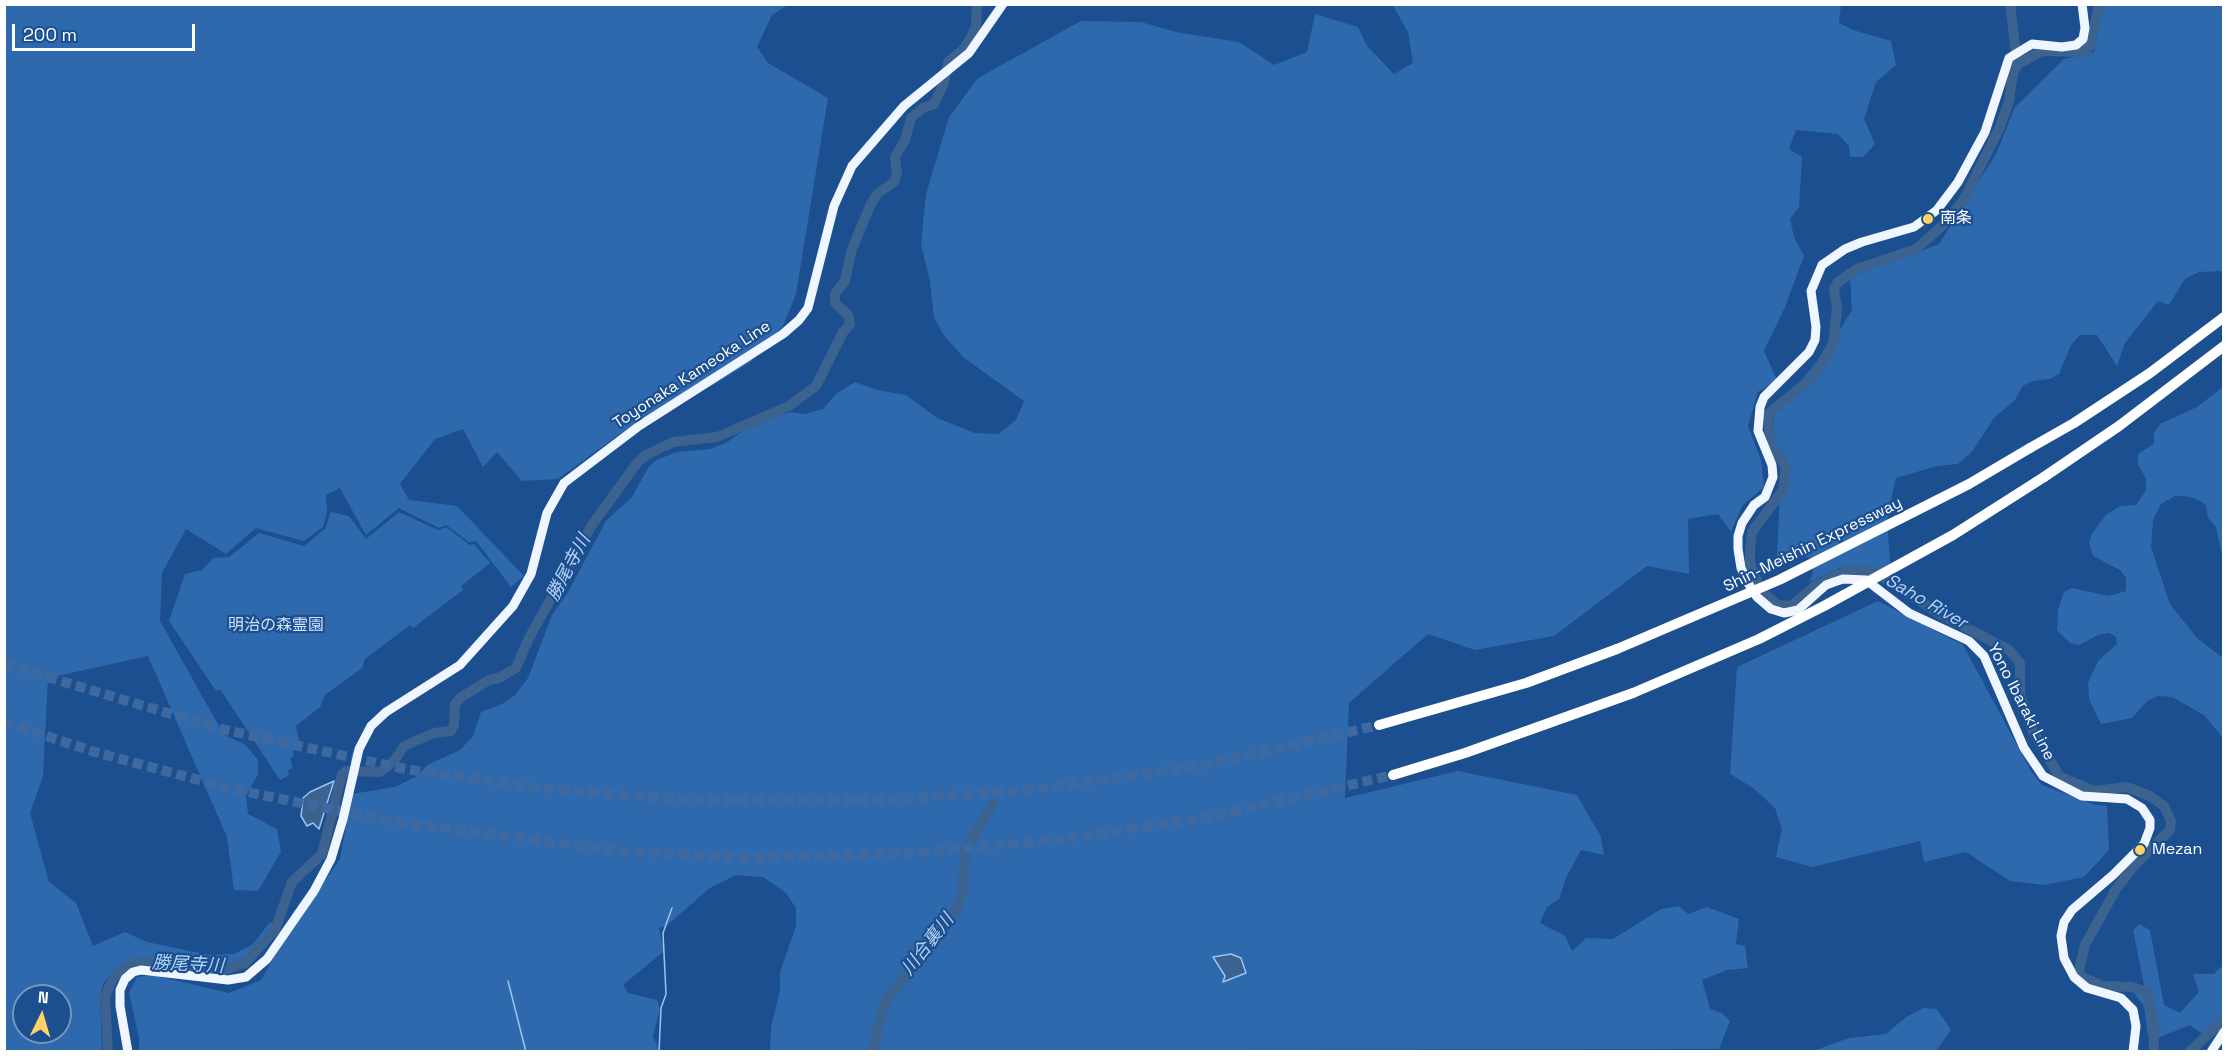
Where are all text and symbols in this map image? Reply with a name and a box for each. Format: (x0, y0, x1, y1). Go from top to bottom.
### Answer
scale bar (15, 12, 198, 50)
text: 200 m (23, 23, 77, 46)
place label: 南条 (1940, 209, 1972, 229)
marker: 南条 (1921, 212, 1935, 226)
street label: Toyonaka Kameoka Line (610, 317, 774, 433)
street label: Shin-Meishin Expressway (1721, 493, 1905, 597)
water label: 勝尾寺川 (543, 531, 595, 605)
water label: Saho River (1881, 570, 1971, 634)
park label: 明治の森霊園 (228, 616, 324, 636)
street label: Yono Ibaraki Line (1983, 640, 2059, 764)
place label: Mezan (2152, 840, 2202, 860)
marker: Mezan (2133, 843, 2147, 857)
water label: 川合裏川 (897, 910, 959, 980)
water label: 勝尾寺川 (151, 952, 225, 978)
north arrow (12, 984, 72, 1044)
text: N (37, 987, 50, 1008)

